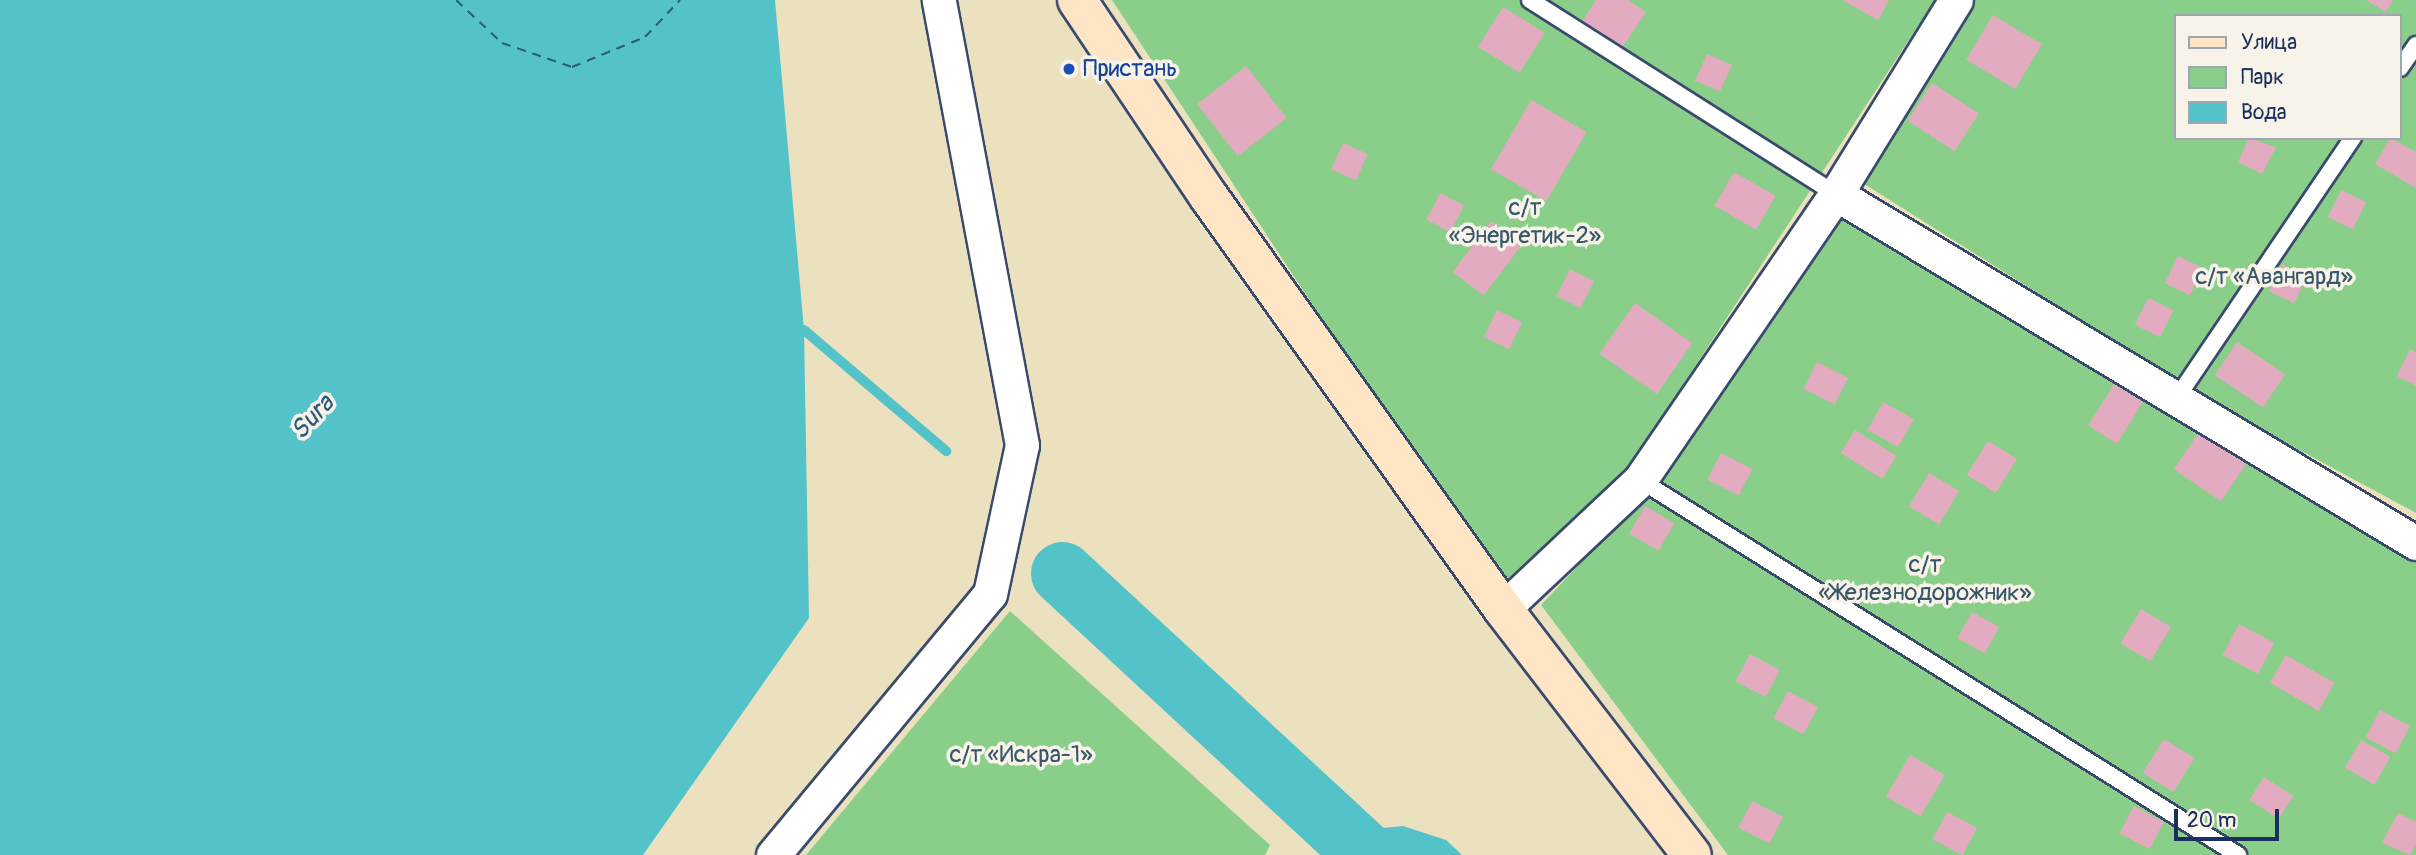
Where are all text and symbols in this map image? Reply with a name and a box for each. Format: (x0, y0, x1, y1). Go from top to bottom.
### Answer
legend (2174, 14, 2402, 140)
text: Улица (2241, 29, 2297, 56)
place label: Пристань (1083, 55, 1177, 83)
marker: Пристань (1061, 61, 1077, 77)
text: Парк (2241, 64, 2284, 91)
text: Вода (2241, 99, 2287, 126)
park label: с/т «Энергетик-2» (1449, 194, 1601, 250)
park label: с/т «Авангард» (2195, 263, 2353, 291)
water label: Sura (285, 389, 341, 447)
park label: с/т «Железнодорожник» (1818, 551, 2032, 607)
park label: с/т «Искра-1» (949, 741, 1093, 769)
scale bar (2178, 796, 2283, 840)
text: 20 m (2187, 807, 2236, 834)

